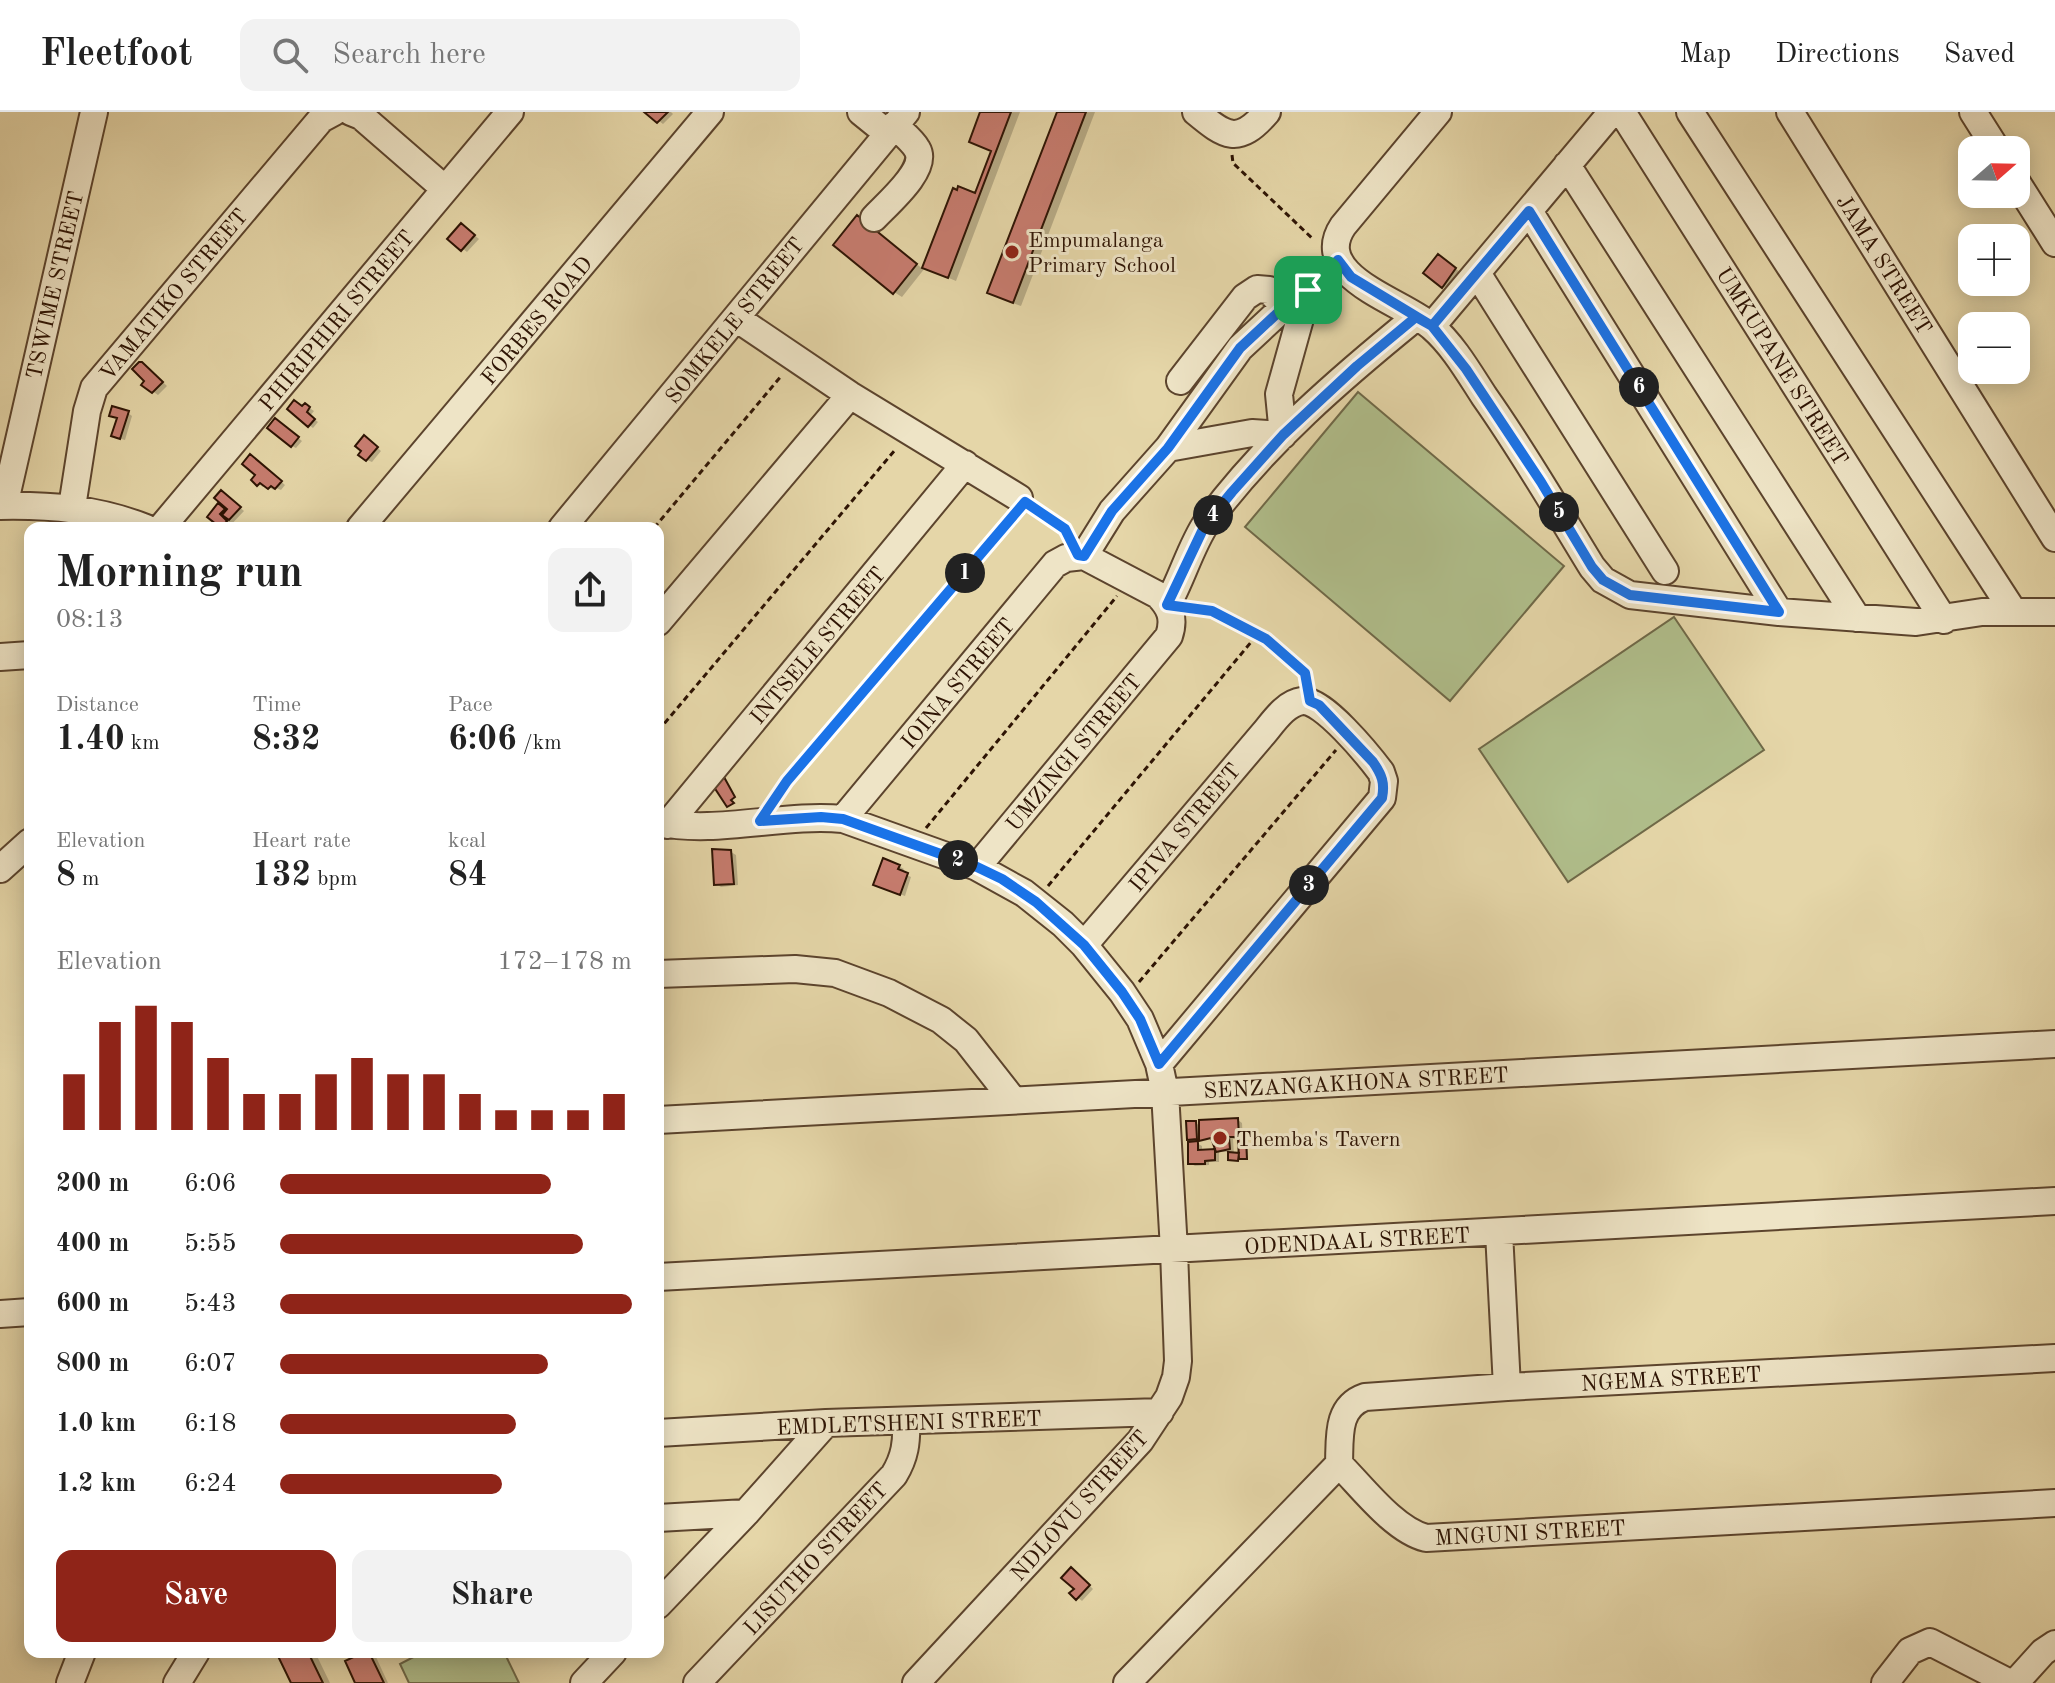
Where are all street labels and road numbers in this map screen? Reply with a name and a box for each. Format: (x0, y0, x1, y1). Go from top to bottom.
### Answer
street label: TSWIME STREET (24, 189, 88, 382)
street label: JAMA STREET (1832, 191, 1935, 339)
street label: VAMATIKO STREET (96, 205, 253, 385)
street label: PHIRIPHIRI STREET (256, 227, 419, 416)
street label: SOMKELE STREET (662, 234, 809, 408)
street label: FORBES ROAD (478, 253, 597, 390)
street label: UMKUPANE STREET (1711, 264, 1851, 470)
street label: INTSELE STREET (747, 564, 890, 729)
street label: IOINA STREET (898, 615, 1019, 754)
street label: UMZINGI STREET (1003, 671, 1146, 836)
street label: IPIVA STREET (1126, 760, 1245, 897)
street label: SENZANGAKHONA STREET (1203, 1065, 1509, 1103)
street label: ODENDAAL STREET (1244, 1225, 1471, 1259)
street label: NGEMA STREET (1580, 1364, 1762, 1396)
street label: EMDLETSHENI STREET (776, 1408, 1042, 1440)
street label: NDLOVU STREET (1007, 1427, 1154, 1586)
street label: LISUTHO STREET (740, 1479, 893, 1640)
street label: MNGUNI STREET (1434, 1518, 1626, 1550)

